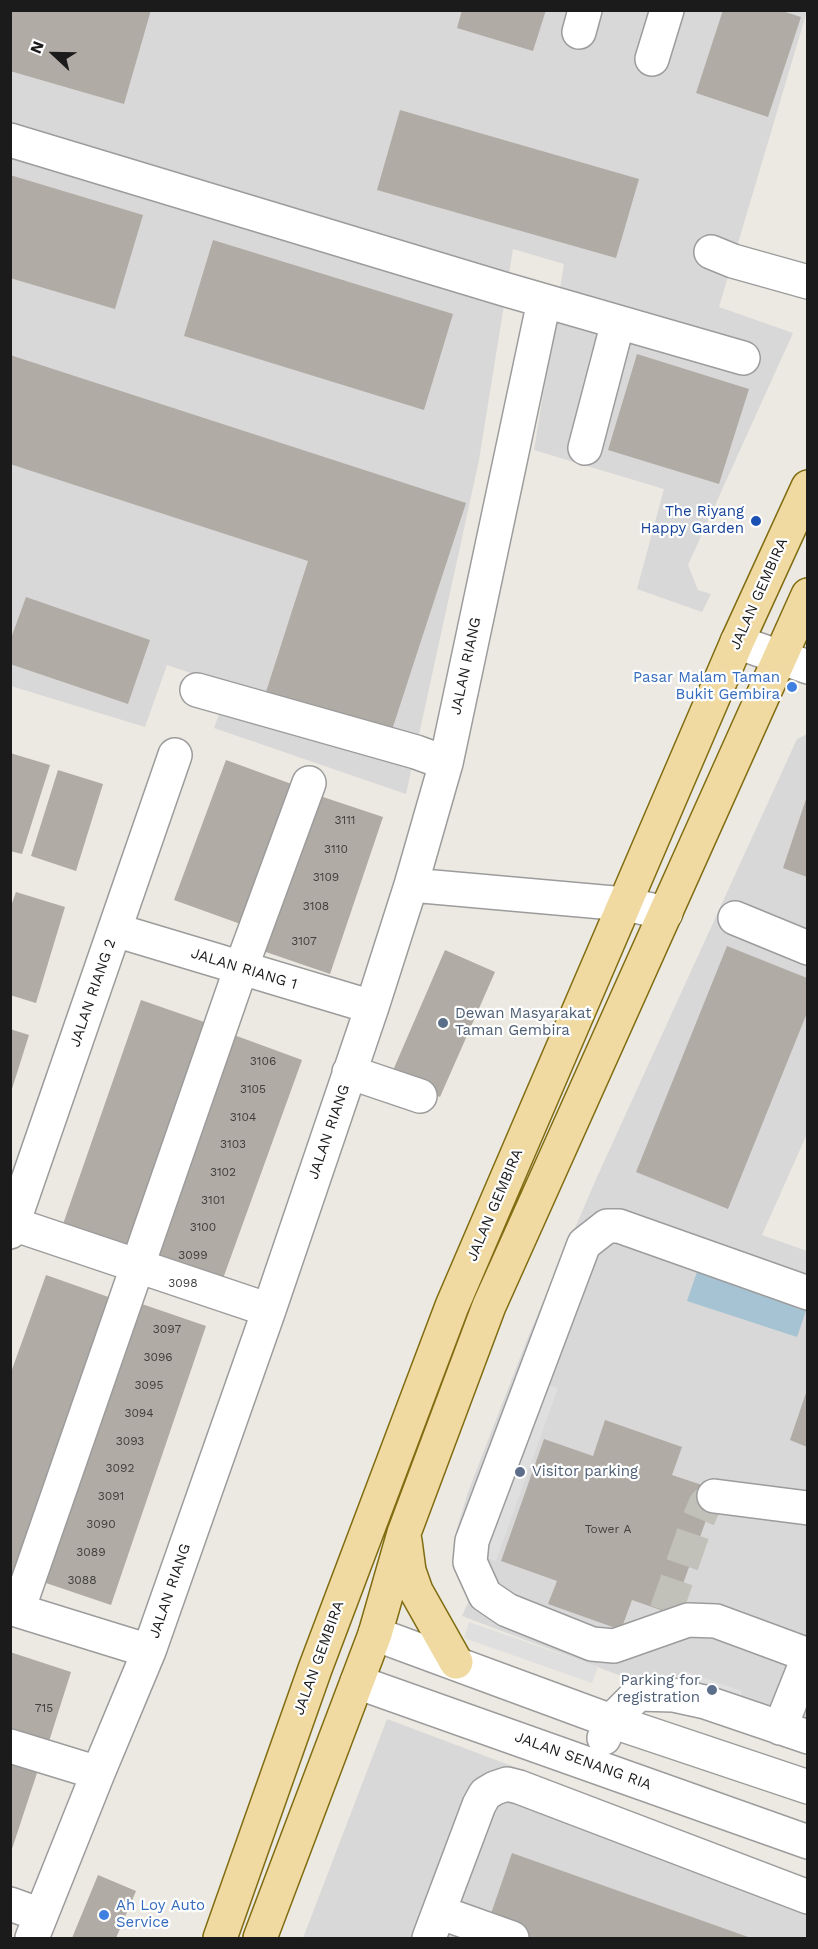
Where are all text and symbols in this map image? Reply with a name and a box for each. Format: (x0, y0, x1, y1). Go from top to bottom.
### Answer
north arrow (24, 24, 84, 84)
text: N (26, 38, 48, 56)
place label: The Riyang Happy Garden (641, 503, 744, 538)
marker: The Riyang Happy Garden (749, 514, 763, 528)
street label: JALAN GEMBIRA (726, 535, 792, 653)
street label: JALAN RIANG (447, 616, 485, 716)
place label: Pasar Malam Taman Bukit Gembira (633, 669, 780, 704)
marker: Pasar Malam Taman Bukit Gembira (785, 680, 799, 694)
house number: 3111 (334, 813, 356, 827)
house number: 3110 (324, 842, 348, 856)
house number: 3109 (313, 870, 339, 884)
house number: 3108 (303, 899, 329, 913)
house number: 3107 (291, 934, 317, 948)
street label: JALAN RIANG 2 (66, 937, 120, 1049)
street label: JALAN RIANG 1 (189, 944, 299, 994)
place label: Dewan Masyarakat Taman Gembira (455, 1005, 591, 1040)
marker: Dewan Masyarakat Taman Gembira (436, 1016, 450, 1030)
house number: 3106 (250, 1054, 276, 1068)
house number: 3105 (240, 1082, 266, 1096)
street label: JALAN RIANG (304, 1082, 354, 1182)
house number: 3104 (230, 1110, 256, 1124)
house number: 3103 (220, 1137, 246, 1151)
street label: JALAN GEMBIRA (463, 1146, 527, 1264)
house number: 3102 (210, 1165, 236, 1179)
house number: 3101 (201, 1193, 225, 1207)
house number: 3100 (190, 1220, 216, 1234)
house number: 3099 (178, 1248, 208, 1262)
house number: 3098 (168, 1276, 198, 1290)
house number: 3097 (153, 1322, 181, 1336)
house number: 3096 (143, 1350, 173, 1364)
house number: 3095 (135, 1378, 163, 1392)
house number: 3094 (124, 1406, 154, 1420)
house number: 3093 (116, 1434, 144, 1448)
house number: 3092 (106, 1461, 134, 1475)
place label: Visitor parking (532, 1463, 638, 1481)
marker: Visitor parking (513, 1465, 527, 1479)
house number: 3091 (98, 1489, 124, 1503)
house number: 3090 (86, 1517, 116, 1531)
house number: Tower A (585, 1522, 631, 1536)
street label: JALAN RIANG (145, 1541, 195, 1641)
house number: 3089 (76, 1545, 106, 1559)
house number: 3088 (67, 1573, 97, 1587)
street label: JALAN GEMBIRA (290, 1598, 348, 1718)
place label: Parking for registration (617, 1672, 700, 1707)
marker: Parking for registration (705, 1683, 719, 1697)
house number: 715 (35, 1701, 53, 1715)
street label: JALAN SENANG RIA (512, 1728, 654, 1794)
place label: Ah Loy Auto Service (116, 1897, 205, 1932)
marker: Ah Loy Auto Service (97, 1908, 111, 1922)

